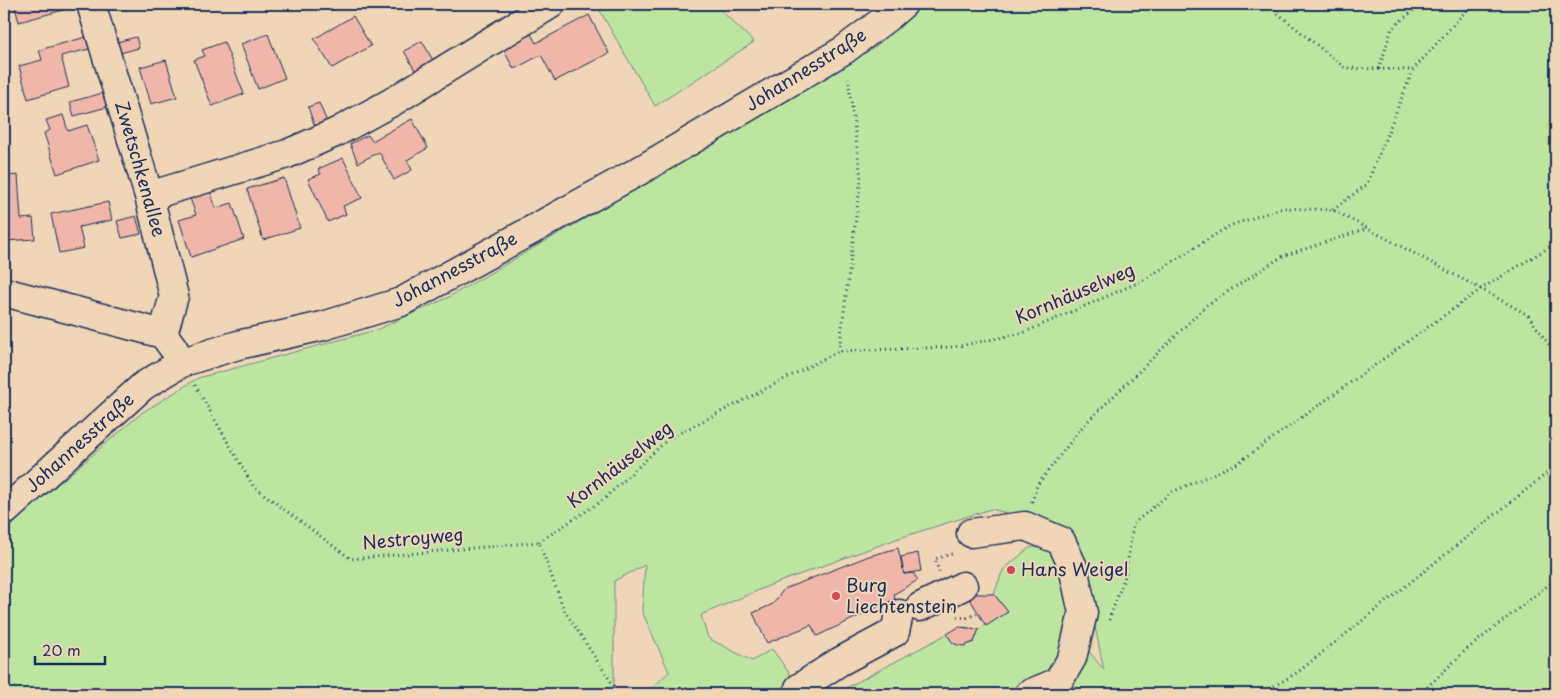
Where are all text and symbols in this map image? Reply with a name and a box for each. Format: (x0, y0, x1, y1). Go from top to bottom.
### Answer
street label: Johannesstraße (739, 21, 871, 117)
street label: Zwetschkenallee (109, 98, 174, 240)
street label: Johannesstraße (387, 224, 522, 313)
street label: Kornhäuselweg (1010, 255, 1138, 330)
street label: Johannesstraße (19, 386, 139, 498)
street label: Kornhäuselweg (560, 414, 678, 514)
street label: Nestroyweg (361, 520, 465, 555)
place label: Hans Weigel (1021, 555, 1128, 582)
marker: Hans Weigel (1005, 564, 1017, 576)
place label: Burg Liechtenstein (846, 571, 957, 619)
marker: Burg Liechtenstein (830, 590, 842, 602)
scale bar (35, 633, 105, 665)
text: 20 m (42, 638, 81, 661)

